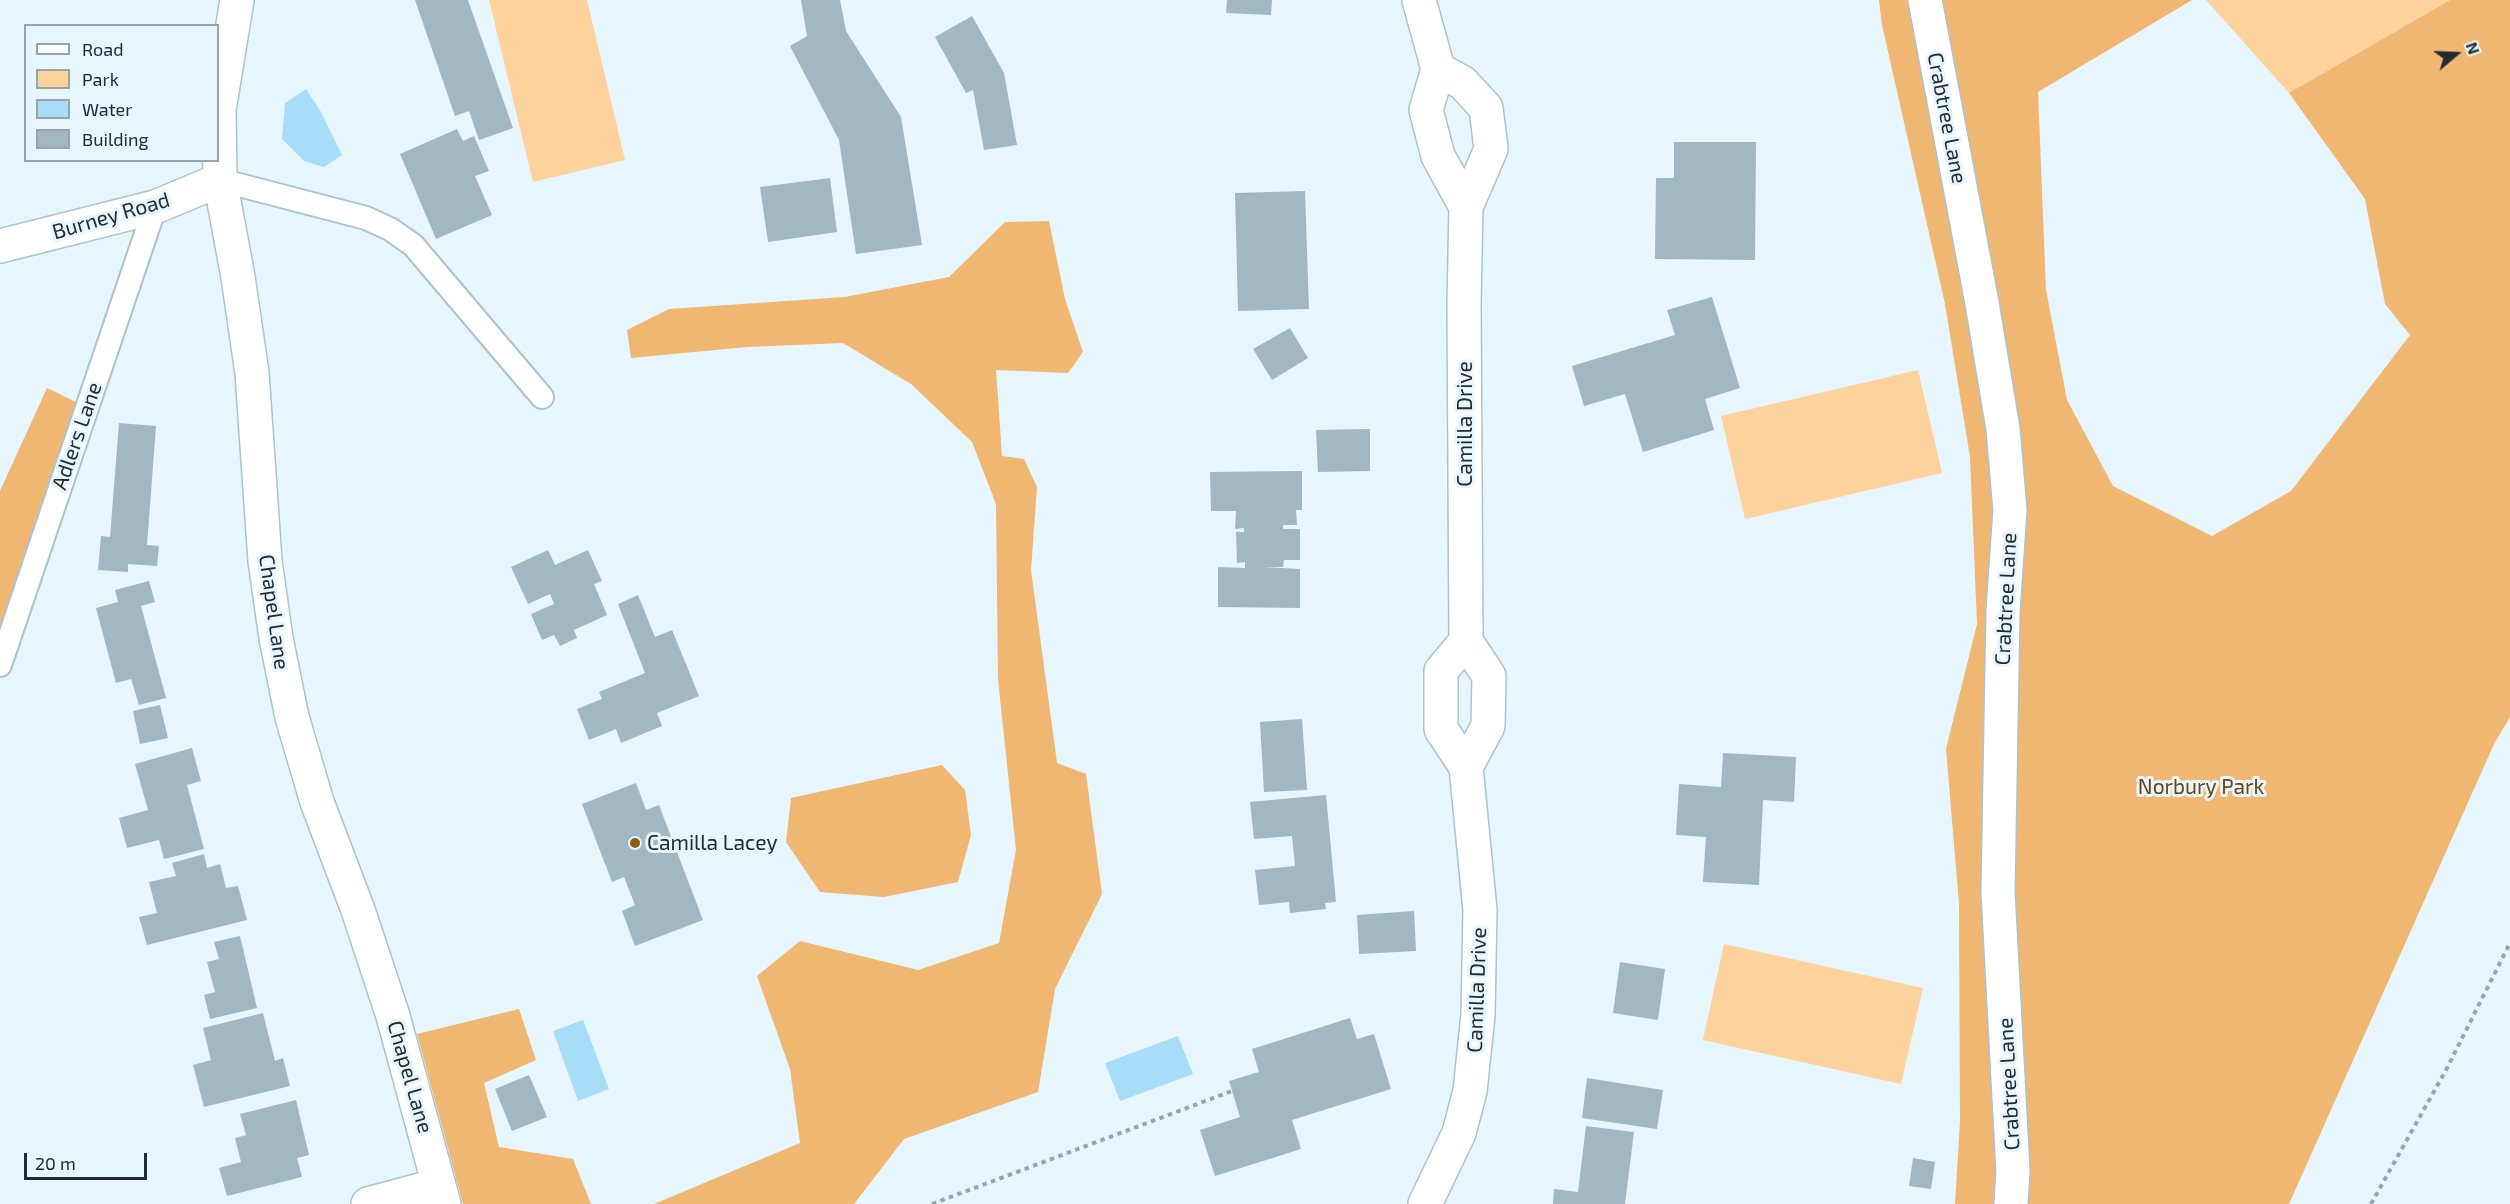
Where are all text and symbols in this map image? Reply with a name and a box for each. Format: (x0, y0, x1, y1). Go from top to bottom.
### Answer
legend (24, 24, 219, 162)
north arrow (2426, 24, 2486, 84)
text: Road (82, 38, 123, 60)
text: N (2463, 39, 2484, 57)
street label: Crabtree Lane (1922, 50, 1972, 186)
text: Park (82, 68, 119, 90)
text: Water (82, 98, 132, 120)
text: Building (82, 128, 149, 150)
street label: Burney Road (49, 187, 173, 245)
street label: Camilla Drive (1452, 361, 1478, 487)
street label: Adlers Lane (47, 379, 107, 493)
street label: Crabtree Lane (1990, 532, 2022, 666)
street label: Chapel Lane (253, 553, 295, 671)
park label: Norbury Park (2138, 774, 2264, 800)
place label: Camilla Lacey (647, 830, 778, 856)
marker: Camilla Lacey (628, 836, 642, 850)
street label: Camilla Drive (1462, 927, 1492, 1053)
street label: Crabtree Lane (1993, 1017, 2025, 1151)
street label: Chapel Lane (382, 1018, 438, 1136)
scale bar (27, 1141, 150, 1179)
text: 20 m (35, 1152, 76, 1174)

